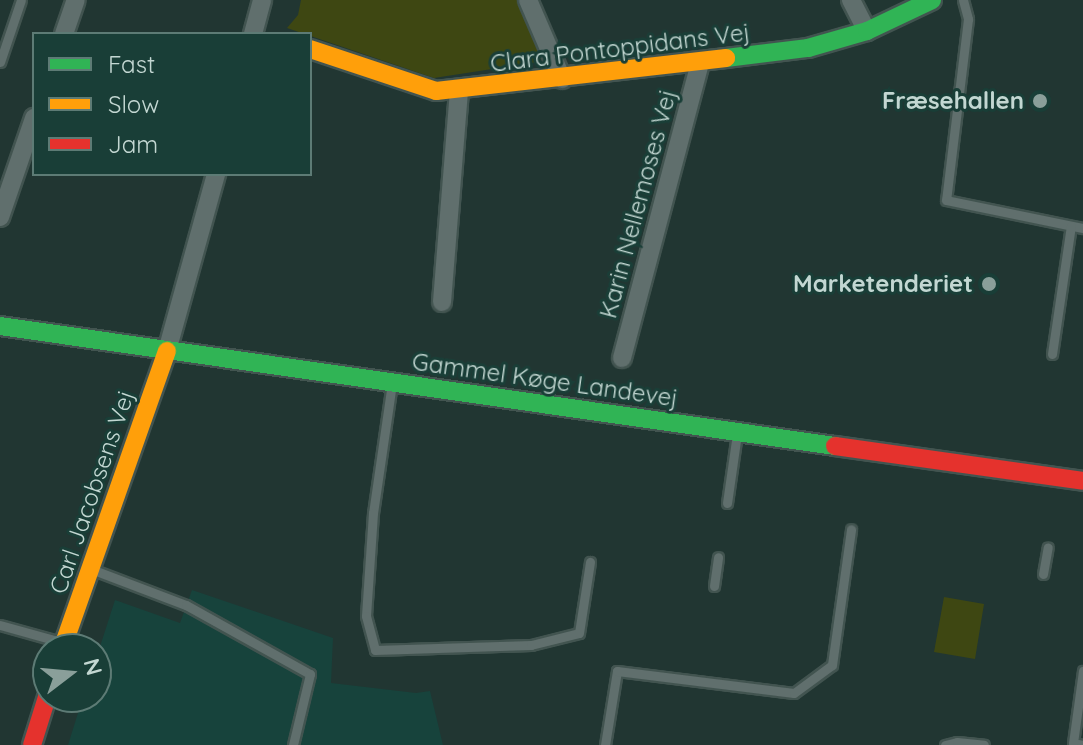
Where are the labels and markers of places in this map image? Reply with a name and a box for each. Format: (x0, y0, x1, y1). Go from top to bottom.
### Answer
place label: Fræsehallen (882, 87, 1024, 115)
marker: Fræsehallen (1031, 92, 1049, 110)
place label: Marketenderiet (793, 270, 973, 298)
marker: Marketenderiet (980, 275, 998, 293)

